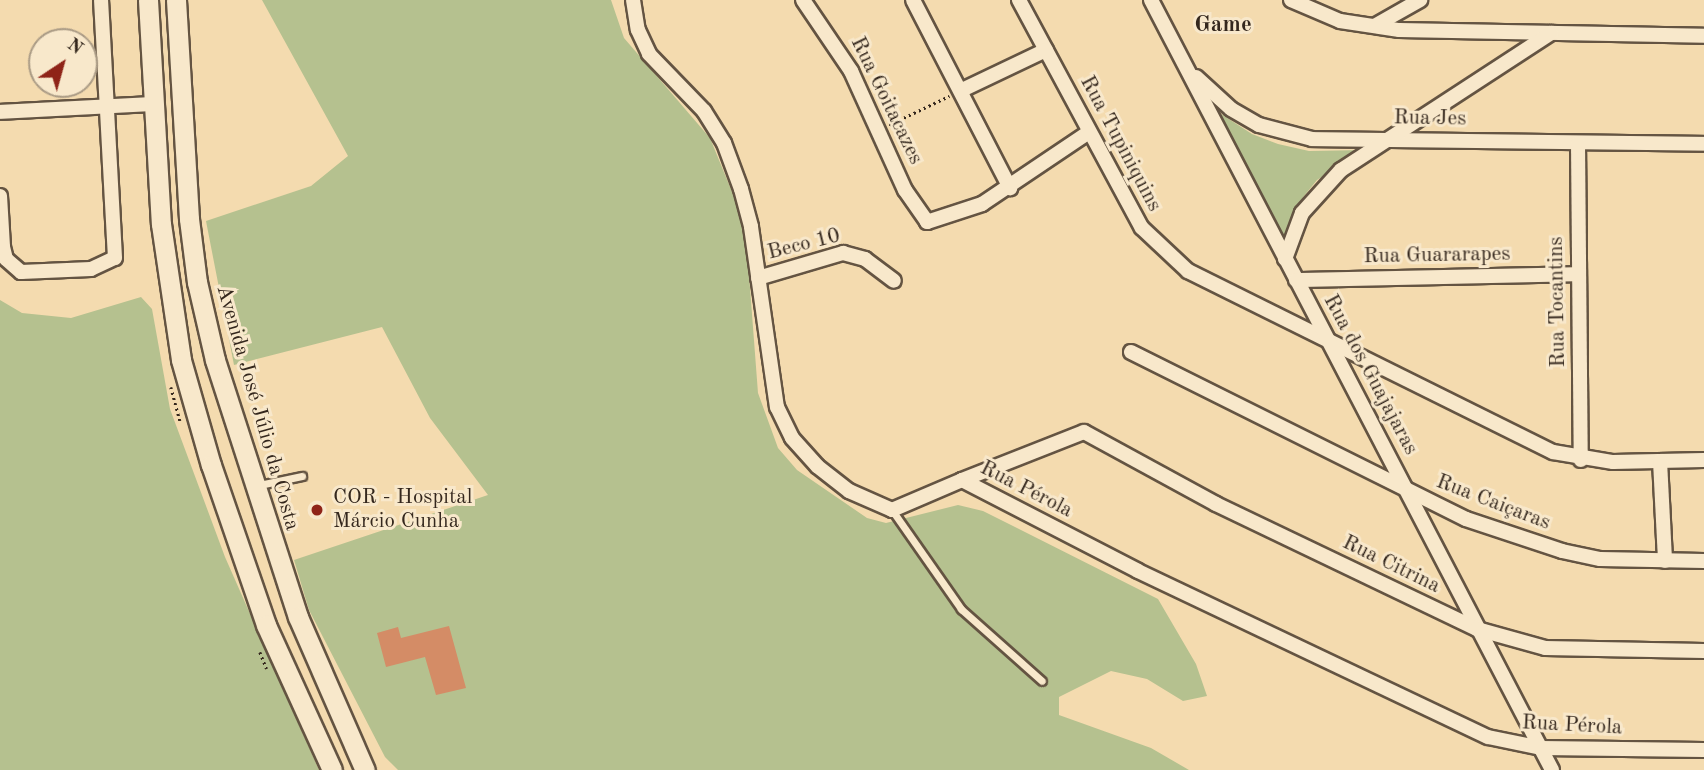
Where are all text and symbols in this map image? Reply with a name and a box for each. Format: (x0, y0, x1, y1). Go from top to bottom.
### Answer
district label: Game (1194, 11, 1252, 39)
north arrow (28, 28, 98, 98)
street label: Rua Goitacazes (844, 33, 928, 169)
text: N (63, 35, 86, 59)
street label: Rua Tupiniquins (1074, 72, 1166, 216)
street label: Rua Jes (1393, 106, 1467, 132)
street label: Beco 10 (765, 224, 843, 266)
street label: Rua Tocantins (1544, 236, 1572, 368)
street label: Rua Guararapes (1363, 242, 1511, 270)
street label: Avenida José Júlio da Costa (210, 283, 304, 533)
street label: Rua dos Guajajaras (1317, 291, 1423, 459)
street label: Rua Pérola (976, 456, 1076, 524)
street label: Rua Caiçaras (1432, 470, 1554, 536)
place label: COR - Hospital Márcio Cunha (333, 485, 472, 535)
marker: COR - Hospital Márcio Cunha (307, 500, 327, 520)
street label: Rua Citrina (1338, 531, 1444, 599)
street label: Rua Pérola (1521, 711, 1623, 741)

